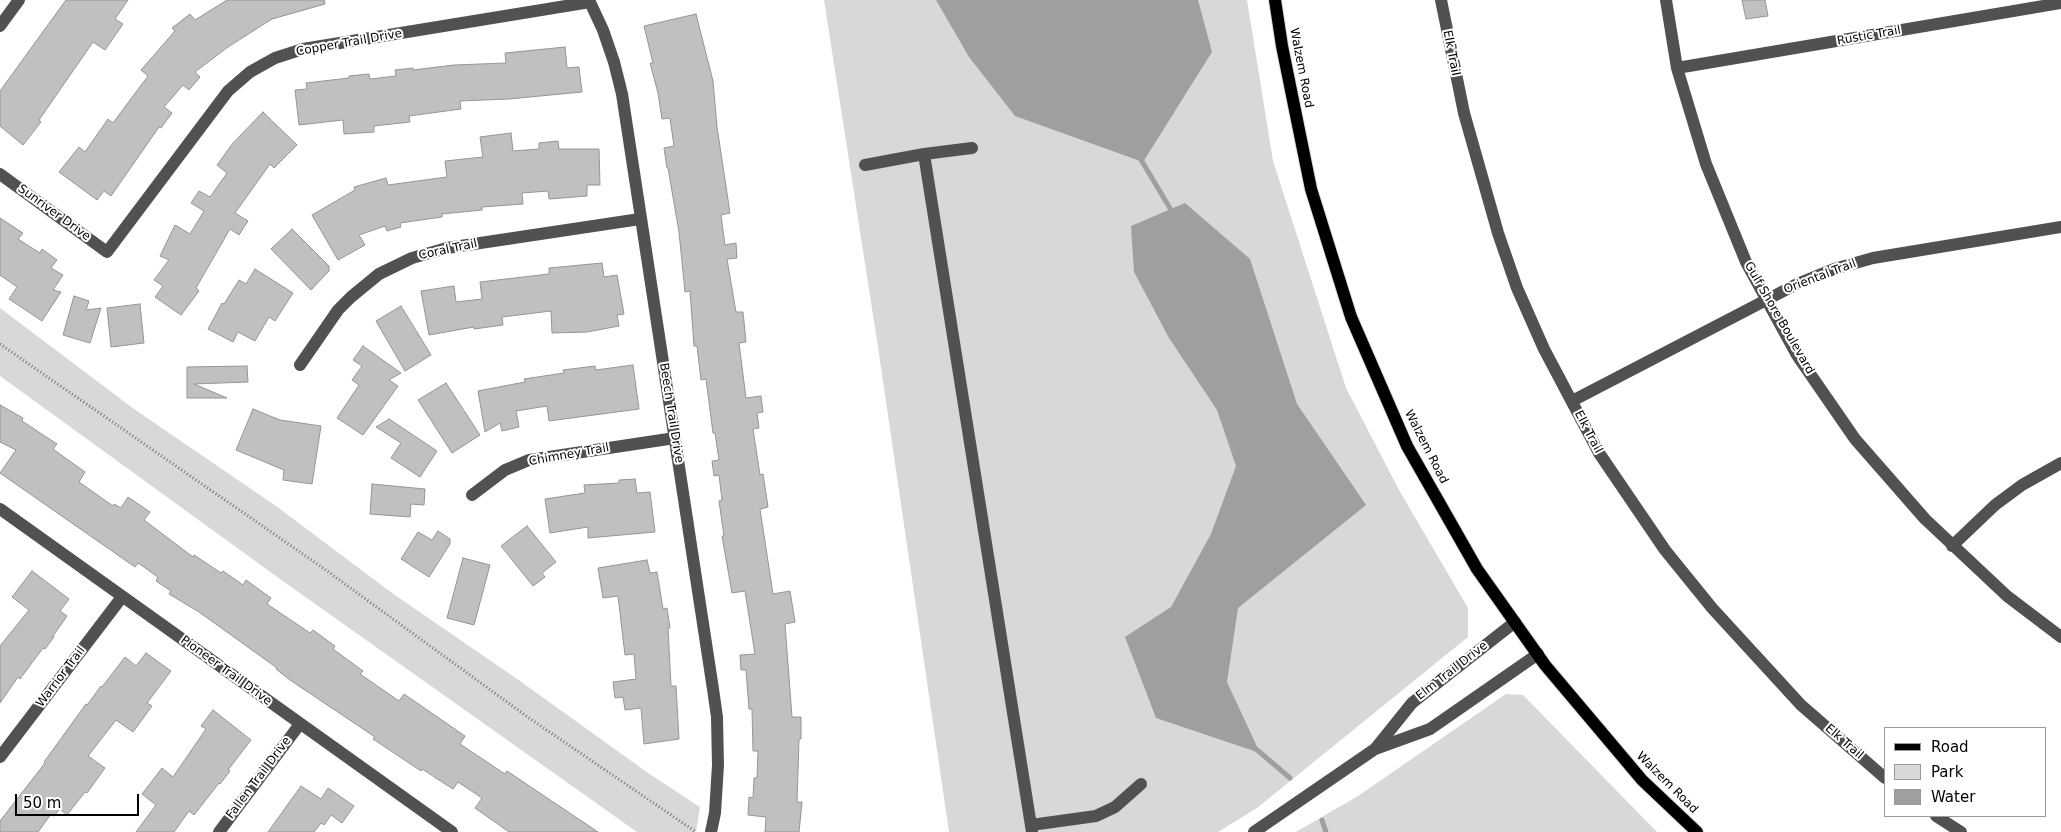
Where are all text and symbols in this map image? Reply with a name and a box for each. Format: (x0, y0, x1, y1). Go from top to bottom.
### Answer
street label: Rustic Trail (1836, 23, 1902, 49)
street label: Copper Trail Drive (295, 27, 403, 59)
street label: Walzem Road (1286, 27, 1316, 109)
street label: Elk Trail (1440, 29, 1462, 77)
street label: Sunriver Drive (15, 182, 93, 244)
street label: Coral Trail (417, 237, 479, 263)
street label: Oriental Trail (1782, 257, 1858, 297)
street label: Gulf Shore Boulevard (1741, 259, 1817, 377)
street label: Beech Trail Drive (656, 362, 686, 464)
street label: Walzem Road (1401, 408, 1451, 486)
street label: Elk Trail (1571, 408, 1605, 456)
street label: Chimney Trail (528, 441, 610, 469)
street label: Pioneer Trail Drive (178, 633, 274, 709)
street label: Elm Trail Drive (1413, 639, 1491, 703)
street label: Warrior Trail (34, 644, 88, 710)
street label: Elk Trail (1822, 721, 1866, 763)
legend (1884, 727, 2046, 817)
street label: Fallen Trail Drive (223, 734, 295, 822)
text: Road (1931, 738, 1969, 756)
street label: Walzem Road (1633, 749, 1701, 817)
text: Park (1931, 763, 1963, 781)
scale bar (18, 784, 141, 816)
text: Water (1931, 788, 1975, 806)
text: 50 m (23, 794, 61, 812)

